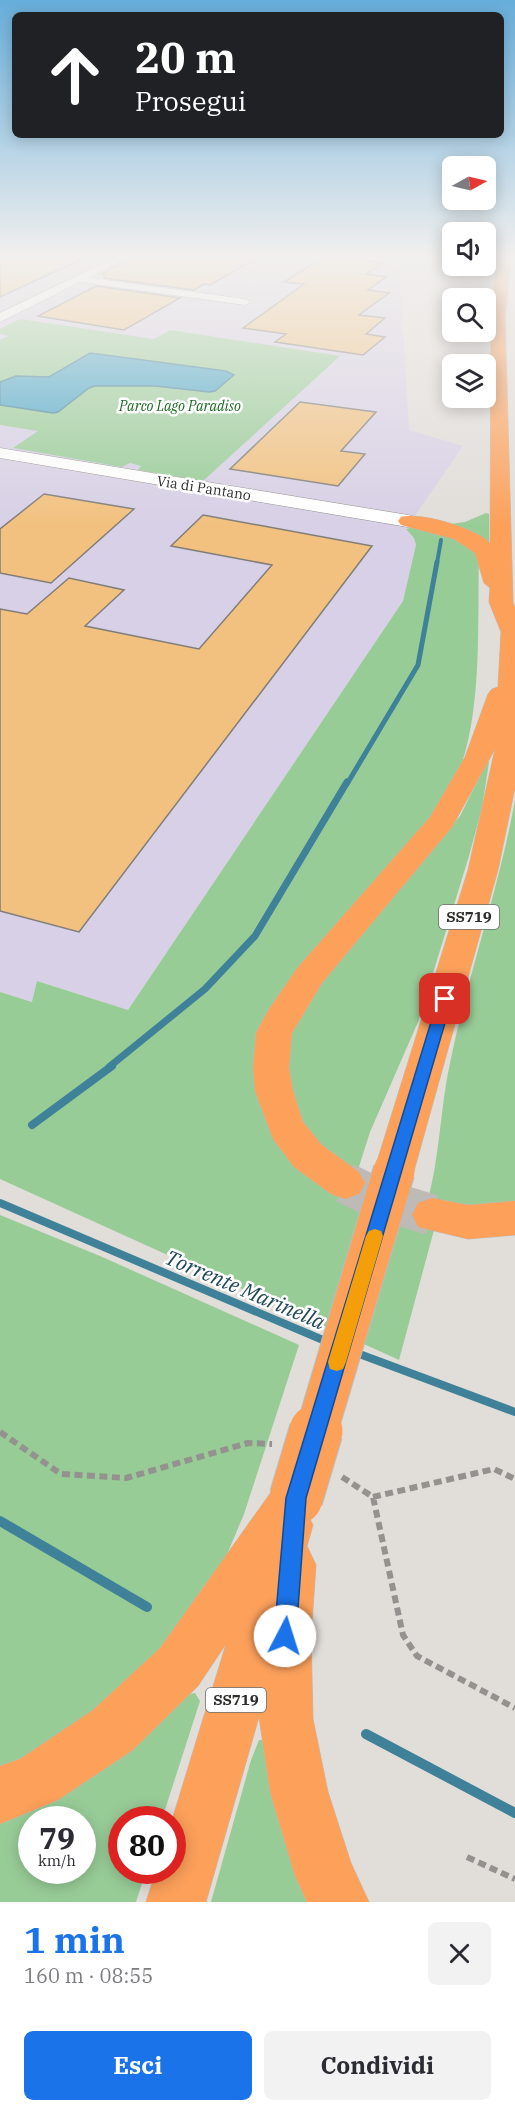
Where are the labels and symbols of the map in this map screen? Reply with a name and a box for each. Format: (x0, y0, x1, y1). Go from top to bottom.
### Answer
north arrow (442, 156, 496, 210)
park label: Parco Lago Paradiso (118, 397, 241, 415)
street label: Via di Pantano (156, 472, 252, 504)
road number: SS719 (439, 905, 499, 929)
pin (419, 973, 470, 1024)
water label: Torrente Marinella (161, 1243, 330, 1336)
position arrow (253, 1604, 317, 1668)
road number: SS719 (206, 1688, 266, 1712)
speed limit sign: 80 (108, 1806, 186, 1884)

